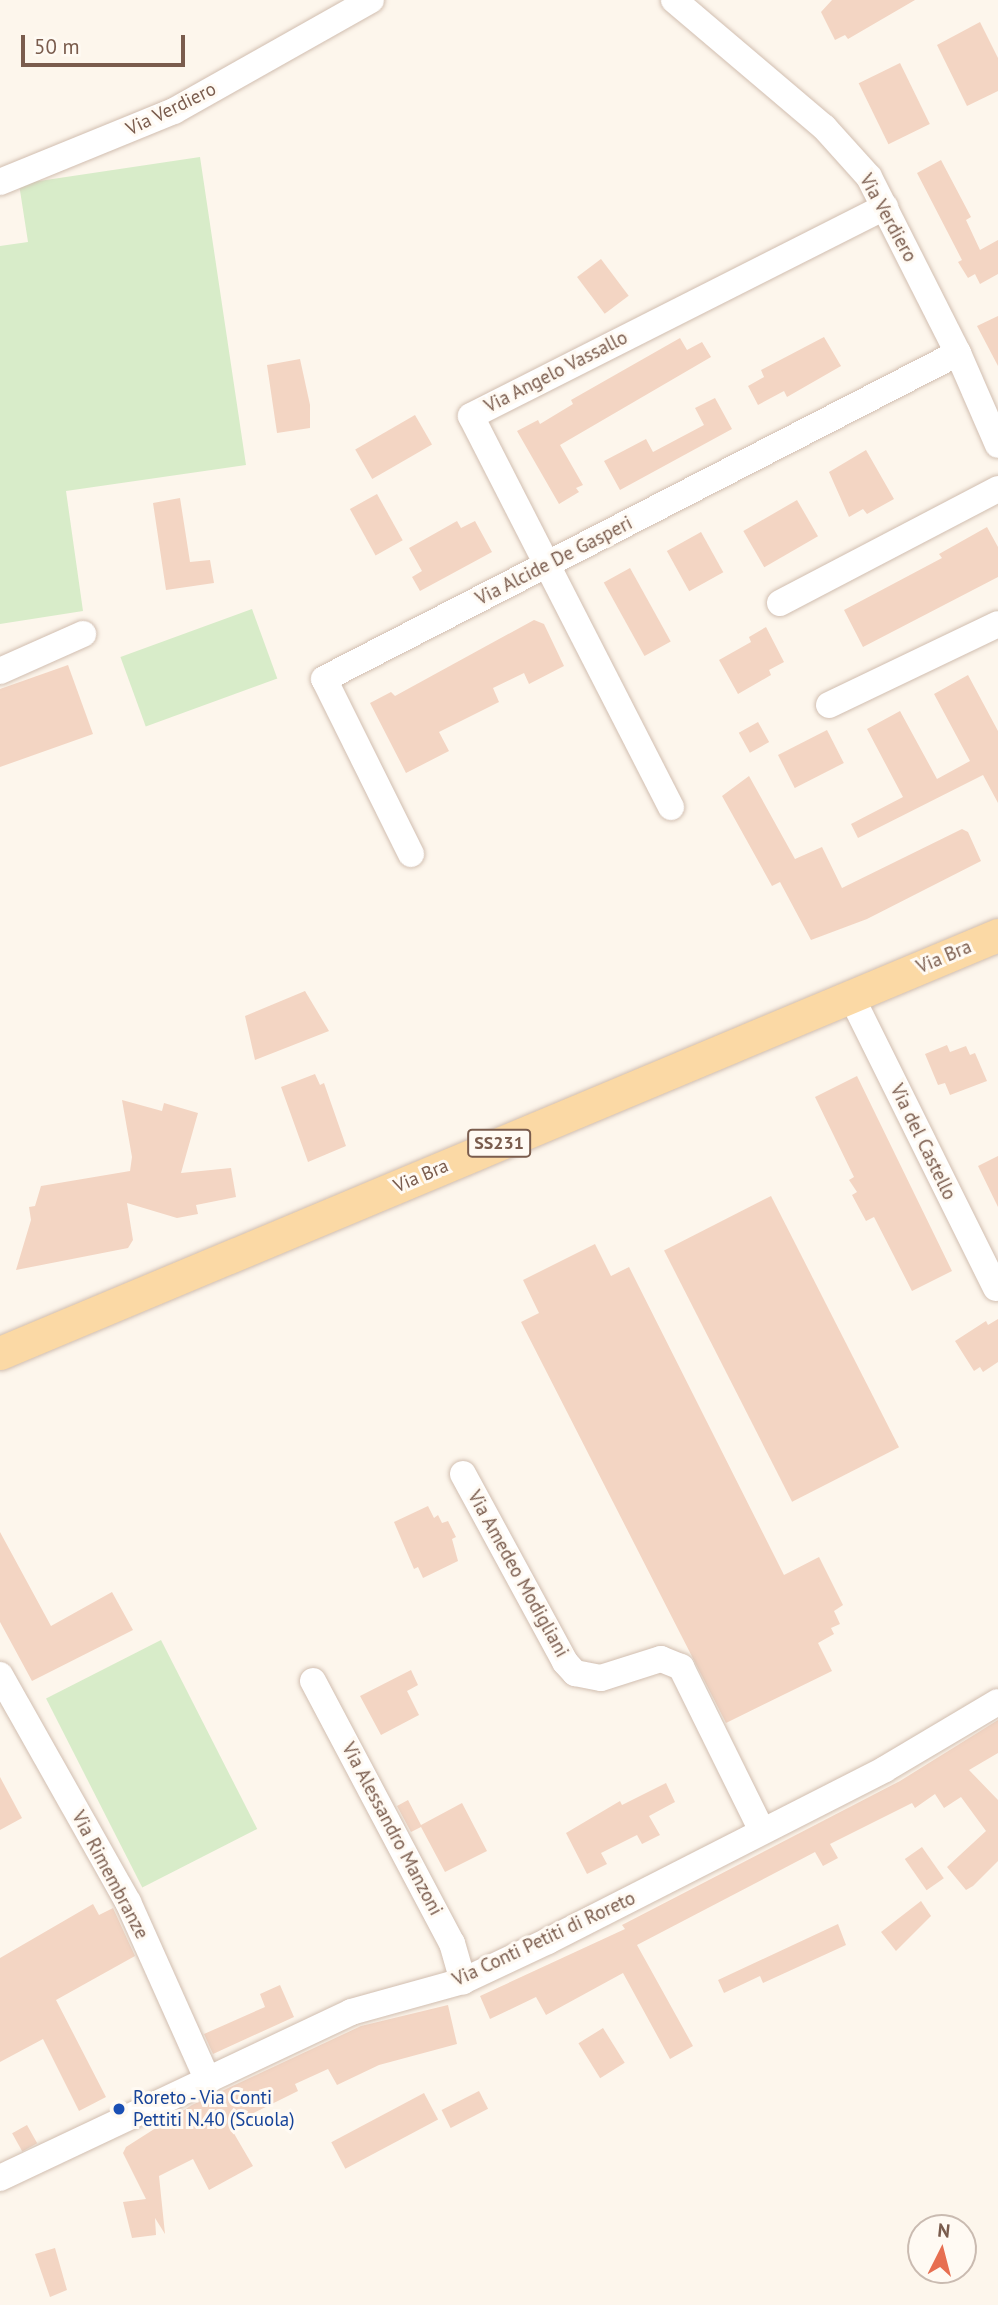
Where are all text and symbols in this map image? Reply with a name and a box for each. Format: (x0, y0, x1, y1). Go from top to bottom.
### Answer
scale bar (24, 21, 189, 65)
text: 50 m (34, 33, 80, 60)
street label: Via Verdiero (122, 77, 220, 141)
street label: Via Verdiero (854, 170, 922, 266)
street label: Via Angelo Vassallo (480, 326, 632, 418)
street label: Via Alcide De Gasperi (472, 511, 636, 611)
street label: Via Bra (913, 935, 975, 979)
street label: Via del Castello (885, 1080, 961, 1204)
road number: SS231 (466, 1128, 532, 1158)
street label: Via Bra (390, 1154, 452, 1198)
street label: Via Amedeo Modigliani (463, 1486, 573, 1662)
street label: Via Alessandro Manzoni (337, 1738, 447, 1920)
street label: Via Rimembranze (67, 1807, 153, 1943)
street label: Via Conti Petiti di Roreto (449, 1887, 639, 1991)
place label: Roreto - Via Conti Pettiti N.40 (Scuola) (133, 2087, 294, 2131)
marker: Roreto - Via Conti Pettiti N.40 (Scuola) (111, 2101, 127, 2117)
north arrow (907, 2214, 977, 2284)
text: N (937, 2218, 951, 2243)

